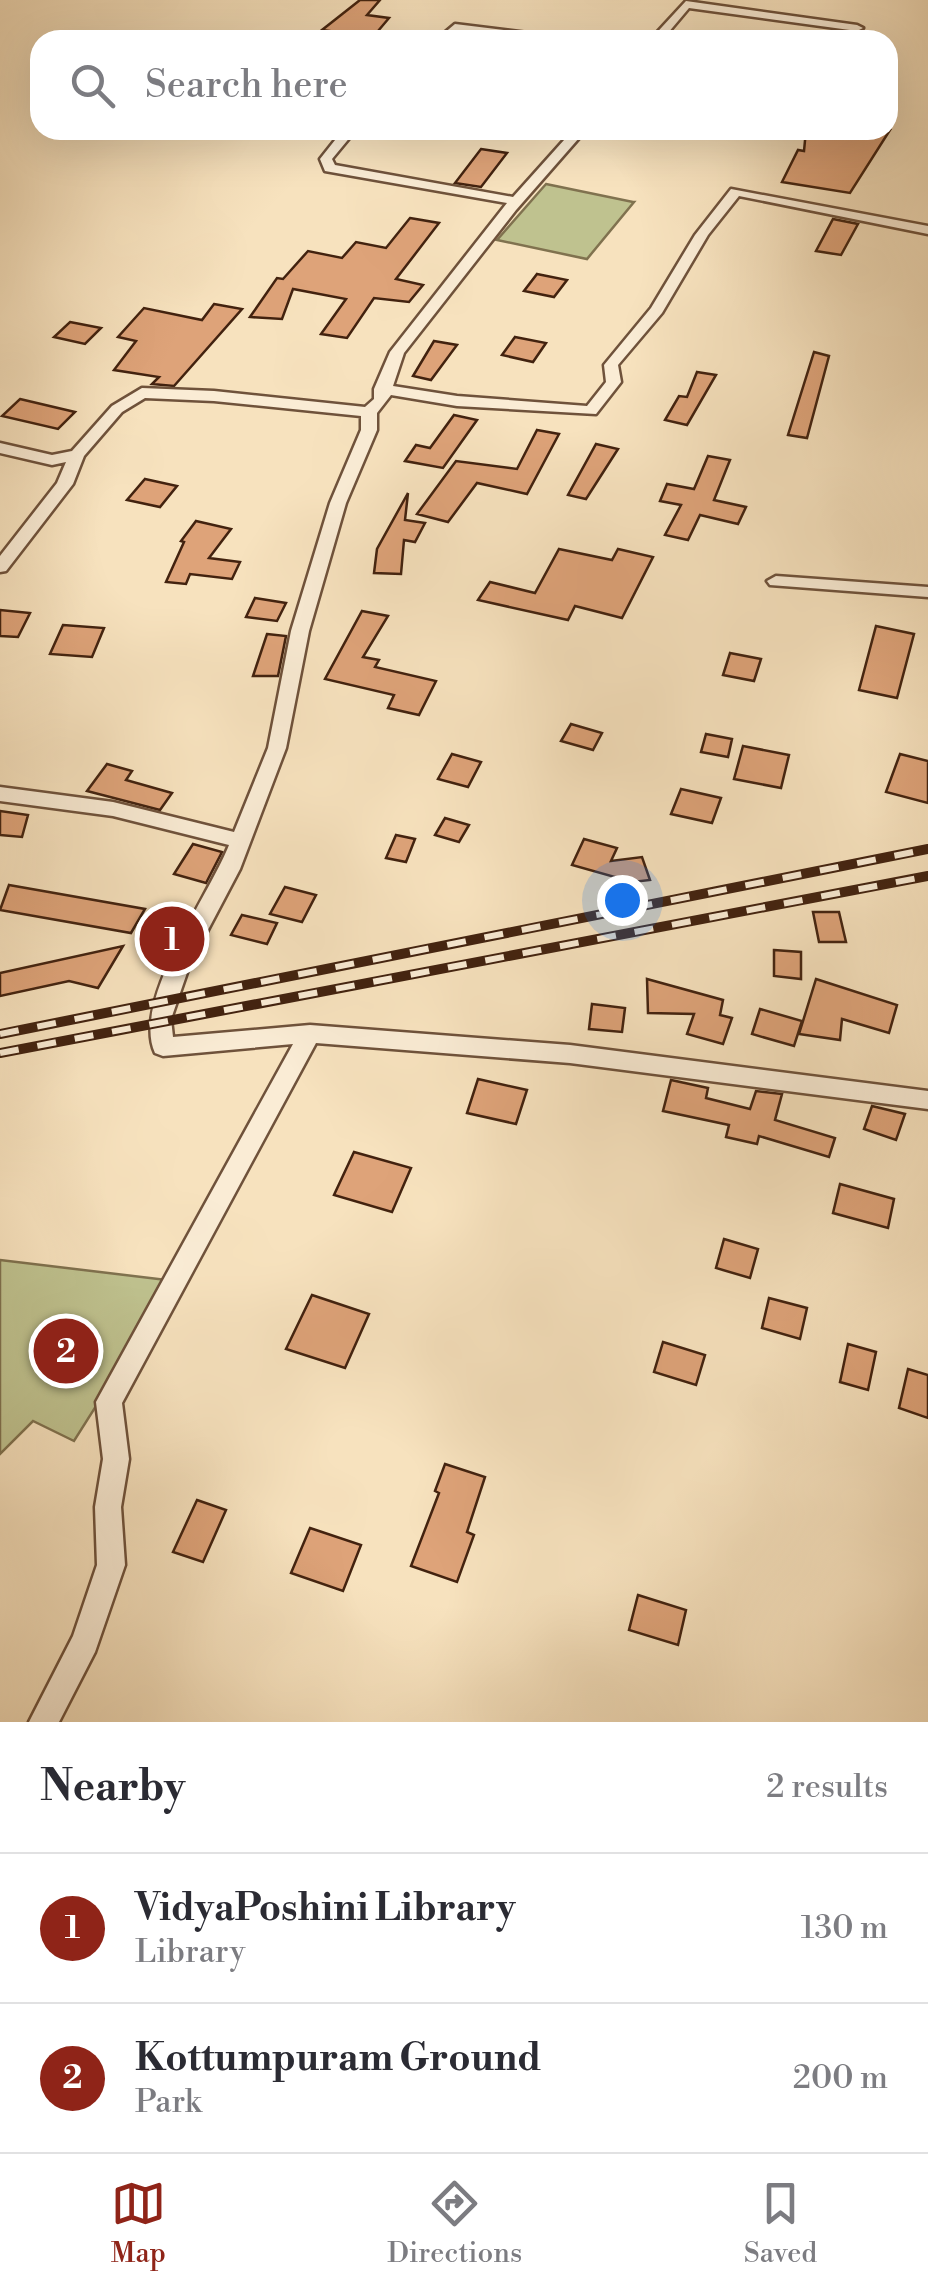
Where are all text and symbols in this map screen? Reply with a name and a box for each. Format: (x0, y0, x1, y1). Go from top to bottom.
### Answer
search box (30, 30, 898, 140)
icon: search (65, 58, 120, 113)
text: Search here (145, 62, 348, 109)
your location (597, 875, 648, 926)
pin: 1 (140, 902, 204, 976)
pin: 2 (34, 1314, 98, 1388)
text: Nearby (40, 1761, 185, 1814)
text: 2 results (766, 1767, 888, 1807)
text: VidyaPoshini Library (135, 1885, 516, 1932)
text: 1 (65, 1908, 80, 1948)
text: 130 m (801, 1908, 888, 1948)
text: Library (135, 1932, 245, 1972)
text: Kottumpuram Ground (135, 2035, 541, 2082)
text: 2 (62, 2058, 83, 2098)
text: 200 m (793, 2058, 888, 2098)
text: Park (135, 2082, 202, 2122)
tab: Map (111, 2176, 166, 2271)
tab: Directions (387, 2176, 522, 2271)
tab: Saved (744, 2176, 817, 2271)

